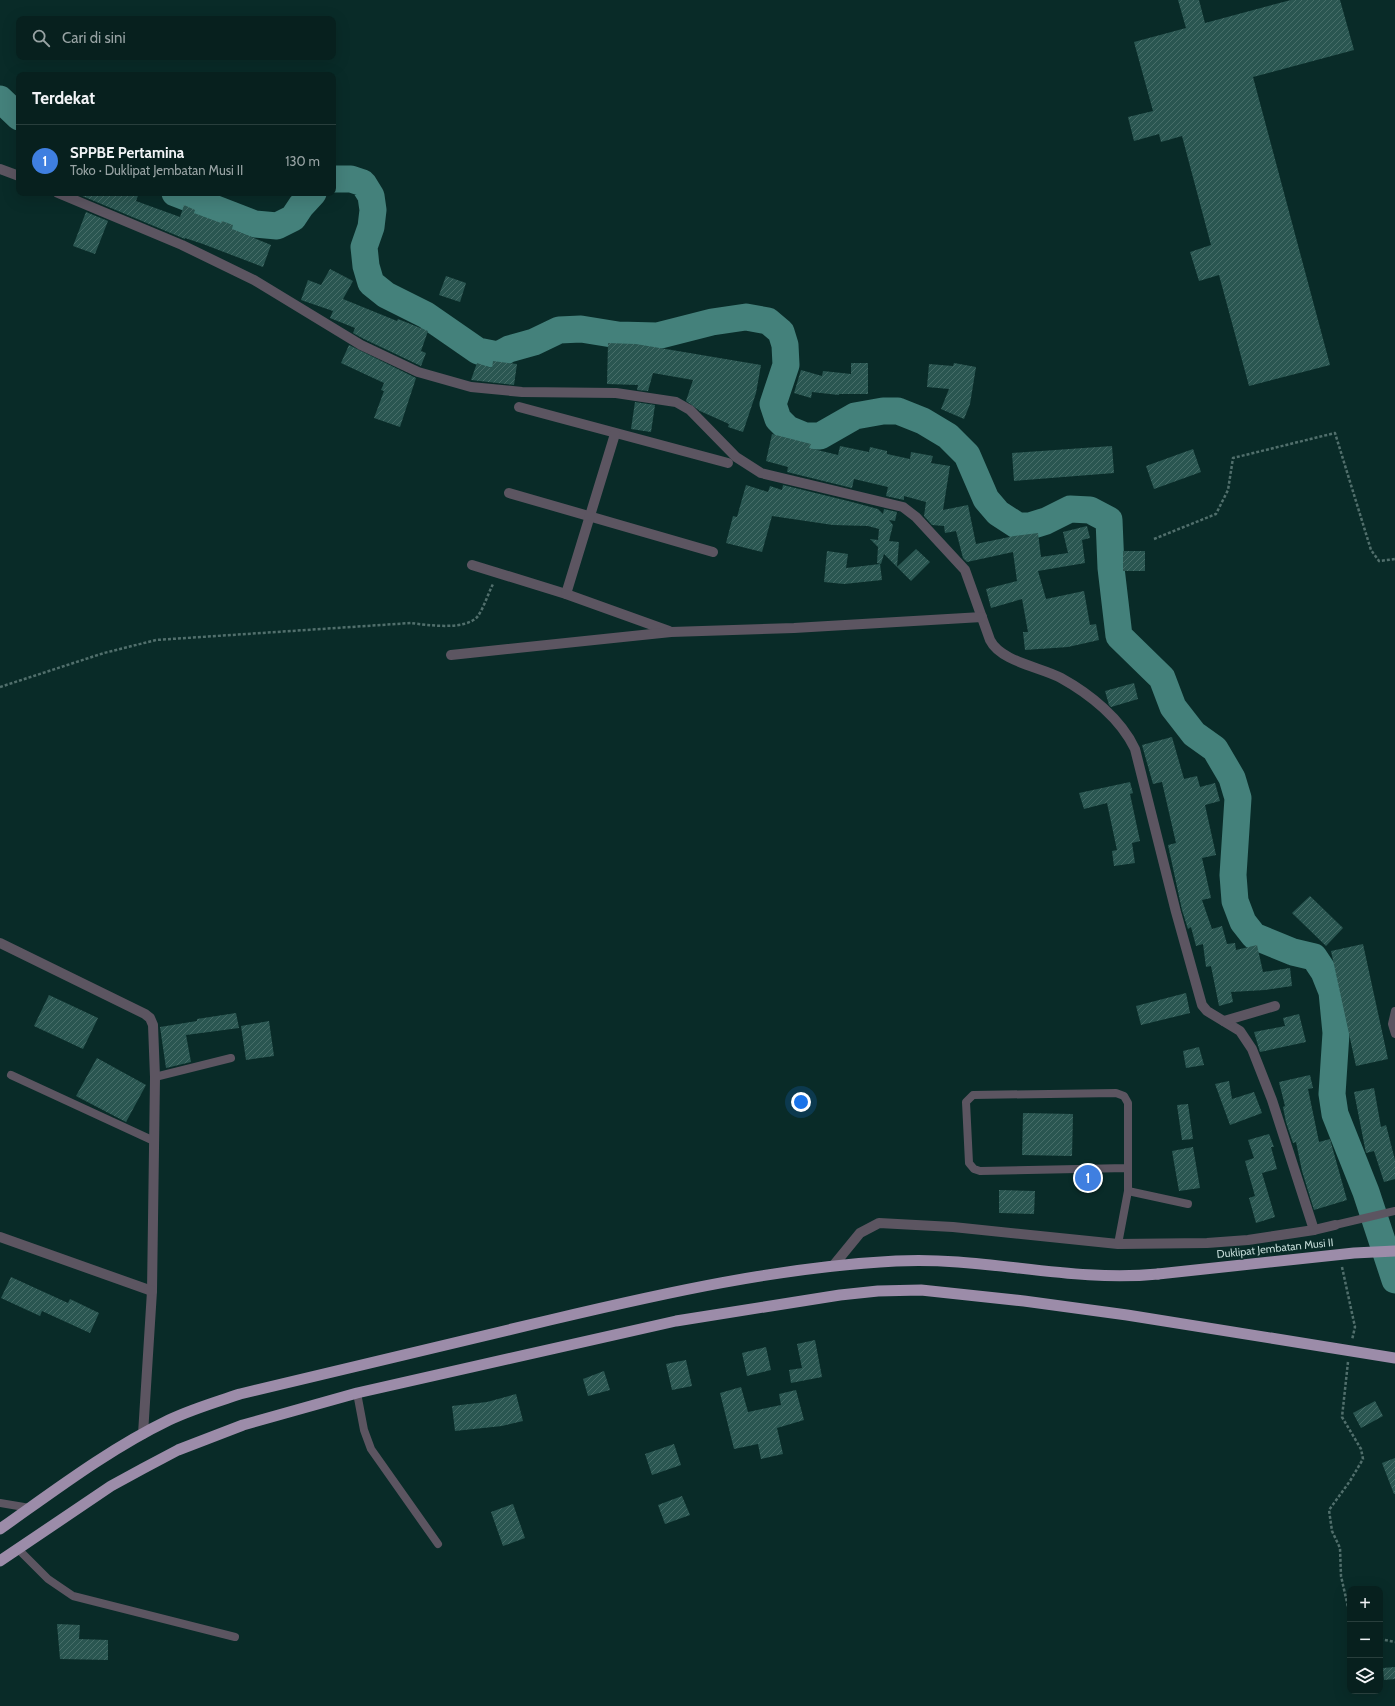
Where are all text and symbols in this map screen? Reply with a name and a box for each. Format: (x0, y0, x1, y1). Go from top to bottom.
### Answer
search box (16, 16, 336, 60)
icon: search (30, 27, 52, 49)
text: Cari di sini (62, 29, 126, 47)
text: Terdekat (32, 88, 95, 108)
text: SPPBE Pertamina (70, 144, 184, 162)
text: 1 (43, 153, 47, 169)
text: 130 m (285, 153, 320, 169)
text: Toko · Duklipat Jembatan Musi II (70, 162, 243, 178)
your location (791, 1092, 811, 1112)
pin: 1 (1075, 1163, 1101, 1193)
street label: Duklipat Jembatan Musi II (1216, 1235, 1334, 1261)
map controls (1347, 1586, 1383, 1694)
button: + (1347, 1586, 1383, 1622)
button: − (1347, 1622, 1383, 1658)
button: layers (1347, 1658, 1383, 1694)

